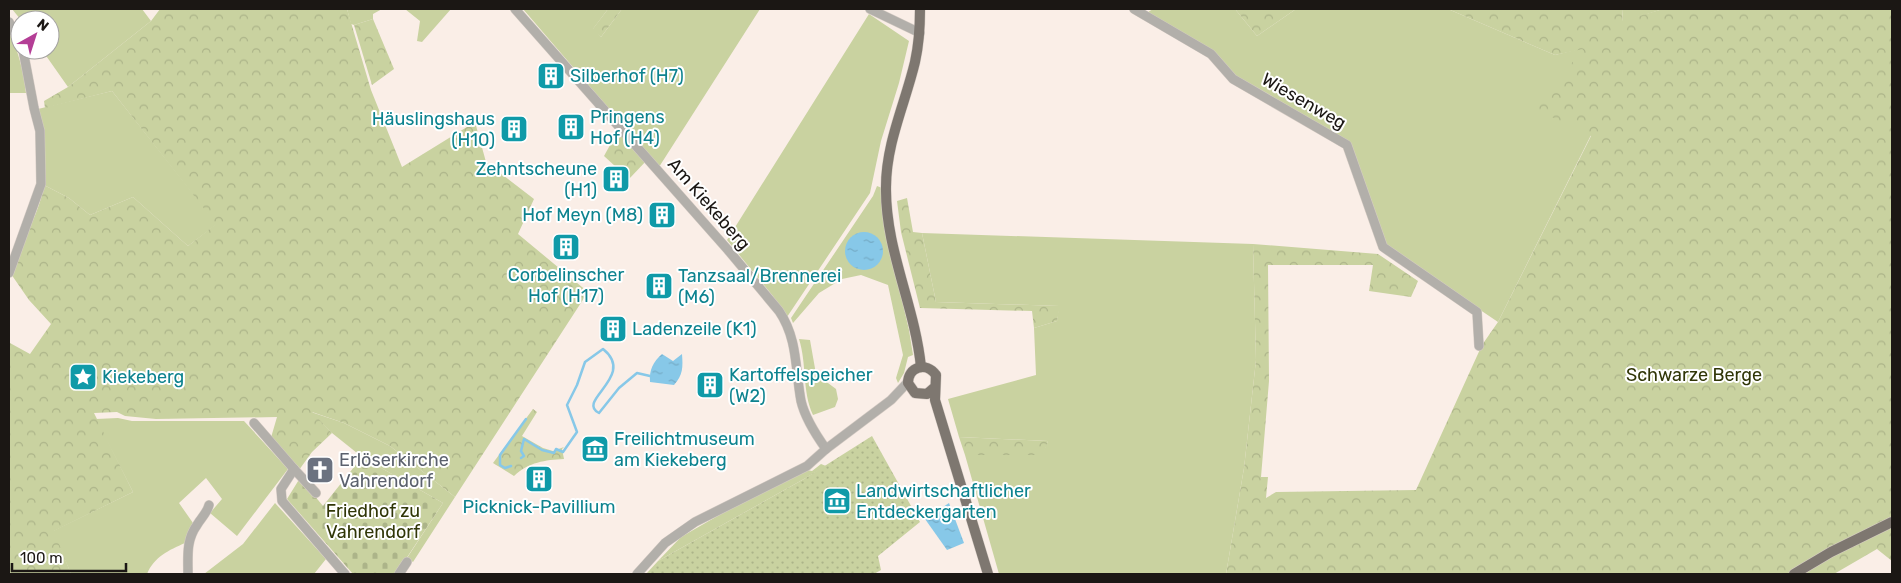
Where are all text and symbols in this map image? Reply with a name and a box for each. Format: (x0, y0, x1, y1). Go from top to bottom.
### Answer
north arrow (10, 10, 60, 60)
text: N (34, 16, 52, 35)
building icon: Silberhof (H7) (536, 61, 566, 91)
place label: Silberhof (H7) (570, 65, 684, 87)
street label: Wiesenweg (1258, 68, 1350, 134)
place label: Pringens Hof (H4) (590, 106, 665, 149)
place label: Häuslingshaus (H10) (372, 108, 495, 151)
building icon: Pringens Hof (H4) (556, 112, 586, 142)
building icon: Häuslingshaus (H10) (499, 114, 529, 144)
street label: Am Kiekeberg (663, 153, 755, 255)
place label: Zehntscheune (H1) (476, 158, 597, 201)
building icon: Zehntscheune (H1) (601, 164, 631, 194)
building icon: Hof Meyn (M8) (647, 200, 677, 230)
place label: Hof Meyn (M8) (522, 204, 643, 226)
building icon: Corbelinscher Hof (H17) (551, 232, 581, 262)
place label: Corbelinscher Hof (H17) (508, 264, 624, 307)
place label: Tanzsaal/Brennerei (M6) (678, 265, 841, 308)
building icon: Tanzsaal/Brennerei (M6) (644, 271, 674, 301)
building icon: Ladenzeile (K1) (598, 314, 628, 344)
place label: Ladenzeile (K1) (632, 318, 757, 340)
place icon: Kiekeberg (68, 362, 98, 392)
place label: Kartoffelspeicher (W2) (729, 364, 873, 407)
park label: Schwarze Berge (1626, 364, 1762, 386)
place label: Kiekeberg (102, 366, 184, 388)
building icon: Kartoffelspeicher (W2) (695, 370, 725, 400)
place label: Freilichtmuseum am Kiekeberg (614, 428, 755, 471)
museum icon: Freilichtmuseum am Kiekeberg (580, 434, 610, 464)
place label: Erlöserkirche Vahrendorf (339, 449, 449, 492)
church icon: Erlöserkirche Vahrendorf (305, 455, 335, 485)
building icon: Picknick-Pavillium (524, 464, 554, 494)
place label: Landwirtschaftlicher Entdeckergarten (856, 480, 1031, 523)
museum icon: Landwirtschaftlicher Entdeckergarten (822, 486, 852, 516)
place label: Picknick-Pavillium (463, 496, 615, 518)
park label: Friedhof zu Vahrendorf (326, 500, 420, 543)
scale bar (12, 540, 126, 572)
text: 100 m (20, 549, 62, 567)

